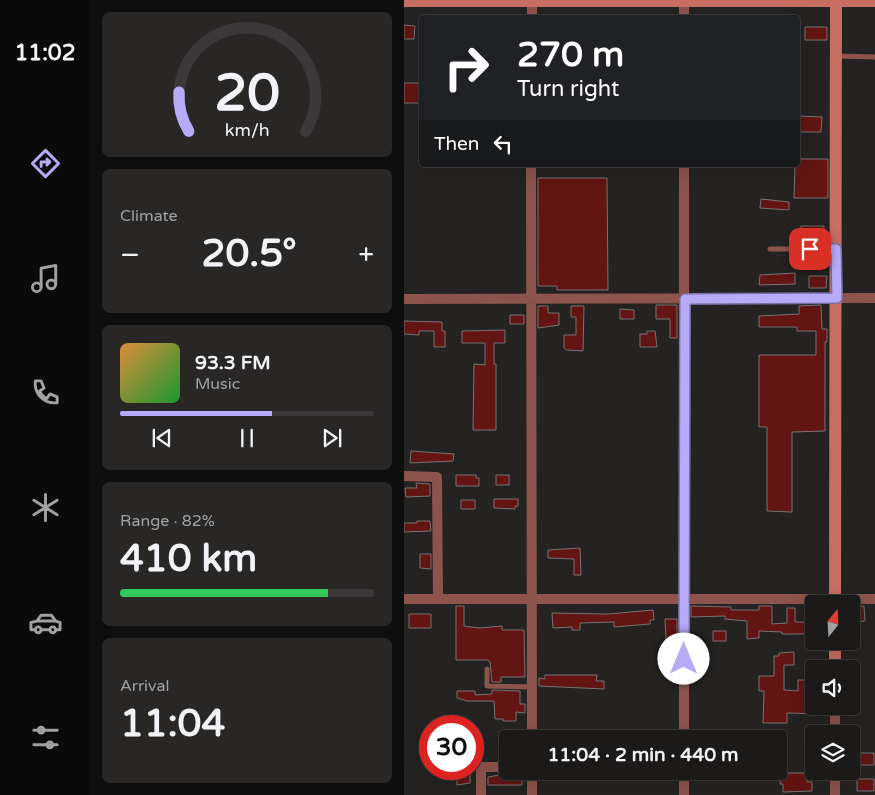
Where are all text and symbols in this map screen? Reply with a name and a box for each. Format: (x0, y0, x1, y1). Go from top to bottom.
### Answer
text: 270 m (517, 34, 624, 76)
icon: right (434, 35, 499, 100)
text: 11:02 (15, 40, 75, 66)
text: 20 (214, 62, 280, 125)
text: Turn right (517, 76, 619, 102)
text: km/h (225, 120, 269, 141)
icon: left (489, 130, 517, 158)
text: Then (434, 133, 479, 155)
icon: directions (28, 146, 63, 181)
text: Climate (120, 206, 178, 226)
pin (789, 228, 831, 270)
text: 20.5° (202, 231, 297, 277)
icon: arrive (796, 235, 824, 263)
text: − (120, 238, 140, 272)
text: + (358, 238, 374, 272)
icon: music (28, 261, 63, 296)
text: 93.3 FM (195, 352, 271, 374)
text: Music (195, 374, 240, 394)
icon: phone (28, 375, 63, 410)
icon: previous (148, 424, 176, 452)
icon: pause (233, 424, 261, 452)
icon: next (318, 424, 346, 452)
icon: climate (28, 490, 63, 525)
text: Range · 82% (120, 511, 215, 531)
text: 410 km (120, 536, 257, 582)
north arrow (805, 595, 860, 650)
map controls (805, 595, 860, 780)
icon: car (28, 605, 63, 640)
position arrow (657, 632, 709, 684)
button: sound (805, 660, 860, 715)
text: Arrival (120, 676, 169, 696)
text: 11:04 (120, 701, 225, 747)
speed limit sign: 30 (419, 715, 484, 780)
icon: filters (28, 720, 63, 755)
button: layers (805, 725, 860, 780)
text: 11:04 · 2 min · 440 m (547, 744, 739, 766)

